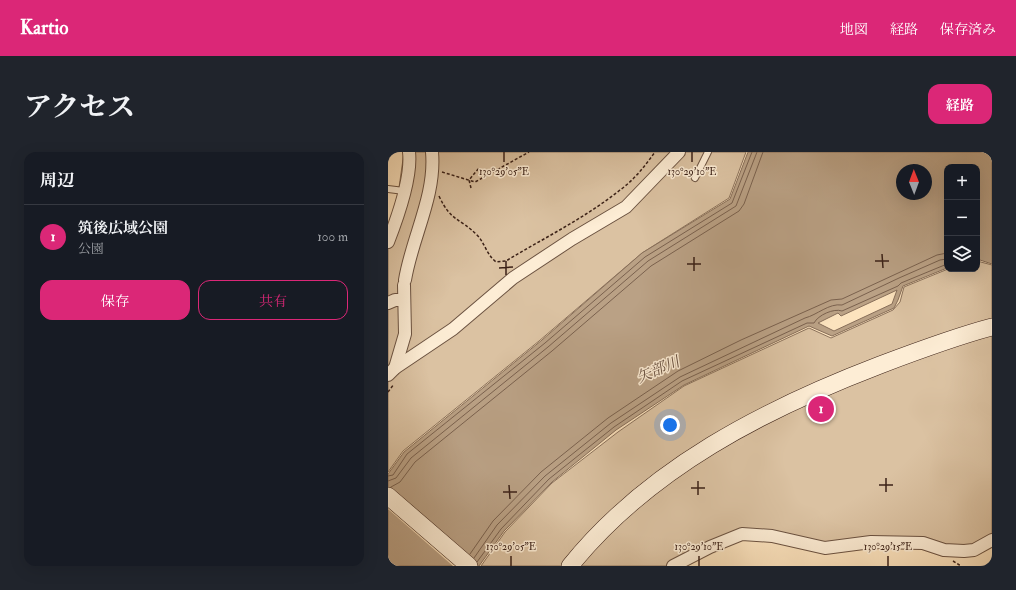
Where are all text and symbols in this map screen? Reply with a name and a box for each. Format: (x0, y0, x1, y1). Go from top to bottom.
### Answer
text: Kartio (20, 16, 68, 40)
text: 地図 (840, 21, 868, 38)
text: 経路 (890, 21, 918, 38)
text: 保存済み (940, 21, 996, 38)
button: 経路 (928, 84, 992, 124)
text: アクセス (24, 90, 135, 125)
north arrow (896, 164, 932, 200)
map controls (944, 164, 980, 272)
button: + (944, 164, 980, 200)
text: 130°29'05"E (479, 166, 529, 178)
text: 130°29'10"E (667, 166, 717, 178)
text: 周辺 (40, 170, 74, 191)
button: − (944, 200, 980, 236)
text: 筑後広域公園 (78, 219, 168, 238)
text: 1 (51, 229, 55, 245)
text: 100 m (317, 229, 348, 245)
button: layers (944, 236, 980, 272)
text: 公園 (78, 241, 104, 257)
button: 保存 (40, 280, 190, 320)
button: 共有 (198, 280, 348, 320)
water label: 矢部川 (634, 352, 684, 388)
pin: 1 (808, 394, 834, 424)
your location (660, 415, 680, 435)
text: 130°29'05"E (486, 541, 536, 553)
text: 130°29'10"E (674, 541, 724, 553)
text: 130°29'15"E (864, 541, 912, 553)

